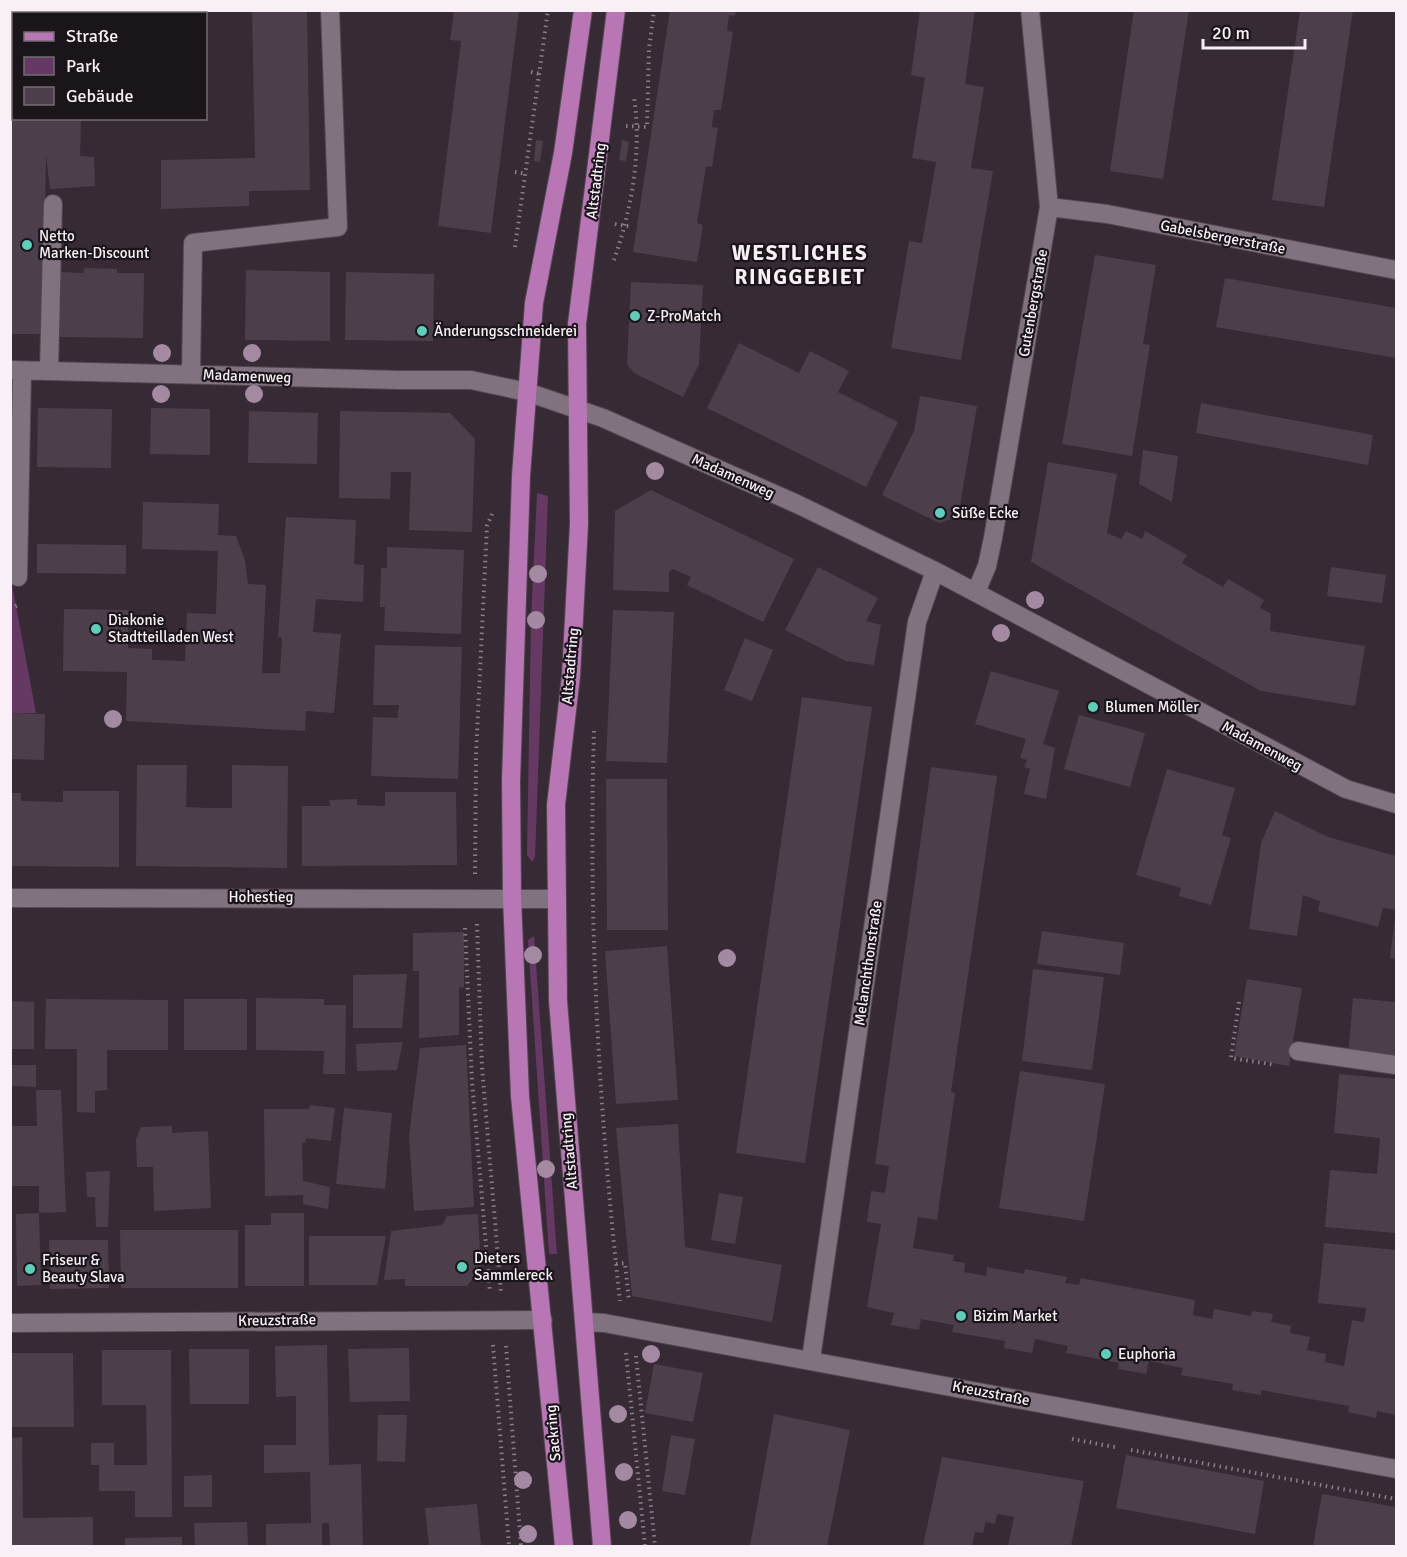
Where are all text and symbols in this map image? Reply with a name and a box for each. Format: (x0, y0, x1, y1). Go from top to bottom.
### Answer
legend (12, 12, 207, 120)
scale bar (1203, 12, 1305, 50)
text: 20 m (1212, 22, 1250, 44)
text: Straße (66, 25, 118, 47)
text: Park (66, 55, 101, 77)
text: Gebäude (66, 85, 134, 107)
street label: Altstadtring (582, 142, 610, 220)
street label: Gabelsbergerstraße (1159, 216, 1287, 258)
place label: Netto Marken-Discount (39, 227, 149, 262)
marker: Netto Marken-Discount (20, 238, 34, 252)
district label: WESTLICHES RINGGEBIET (732, 240, 868, 290)
street label: Gutenbergstraße (1015, 248, 1051, 358)
place label: Z-ProMatch (647, 307, 721, 325)
marker: Z-ProMatch (628, 309, 642, 323)
place label: Änderungsschneiderei (434, 322, 577, 340)
marker: Änderungsschneiderei (415, 324, 429, 338)
street label: Madamenweg (202, 365, 292, 387)
street label: Madamenweg (689, 450, 777, 502)
place label: Süße Ecke (952, 504, 1019, 522)
marker: Süße Ecke (933, 506, 947, 520)
place label: Diakonie Stadtteilladen West (108, 611, 234, 646)
marker: Diakonie Stadtteilladen West (89, 622, 103, 636)
street label: Altstadtring (558, 627, 582, 705)
place label: Blumen Möller (1105, 698, 1199, 716)
marker: Blumen Möller (1086, 700, 1100, 714)
street label: Madamenweg (1219, 717, 1305, 775)
street label: Hohestieg (228, 888, 294, 906)
street label: Melanchthonstraße (850, 899, 886, 1027)
street label: Altstadtring (557, 1112, 581, 1190)
place label: Dieters Sammlereck (474, 1249, 553, 1284)
place label: Friseur & Beauty Slava (42, 1251, 125, 1286)
marker: Dieters Sammlereck (455, 1260, 469, 1274)
marker: Friseur & Beauty Slava (23, 1262, 37, 1276)
place label: Bizim Market (973, 1307, 1057, 1325)
marker: Bizim Market (954, 1309, 968, 1323)
street label: Kreuzstraße (238, 1310, 316, 1330)
place label: Euphoria (1118, 1345, 1176, 1363)
marker: Euphoria (1099, 1347, 1113, 1361)
street label: Kreuzstraße (951, 1377, 1031, 1409)
street label: Sackring (542, 1404, 564, 1462)

